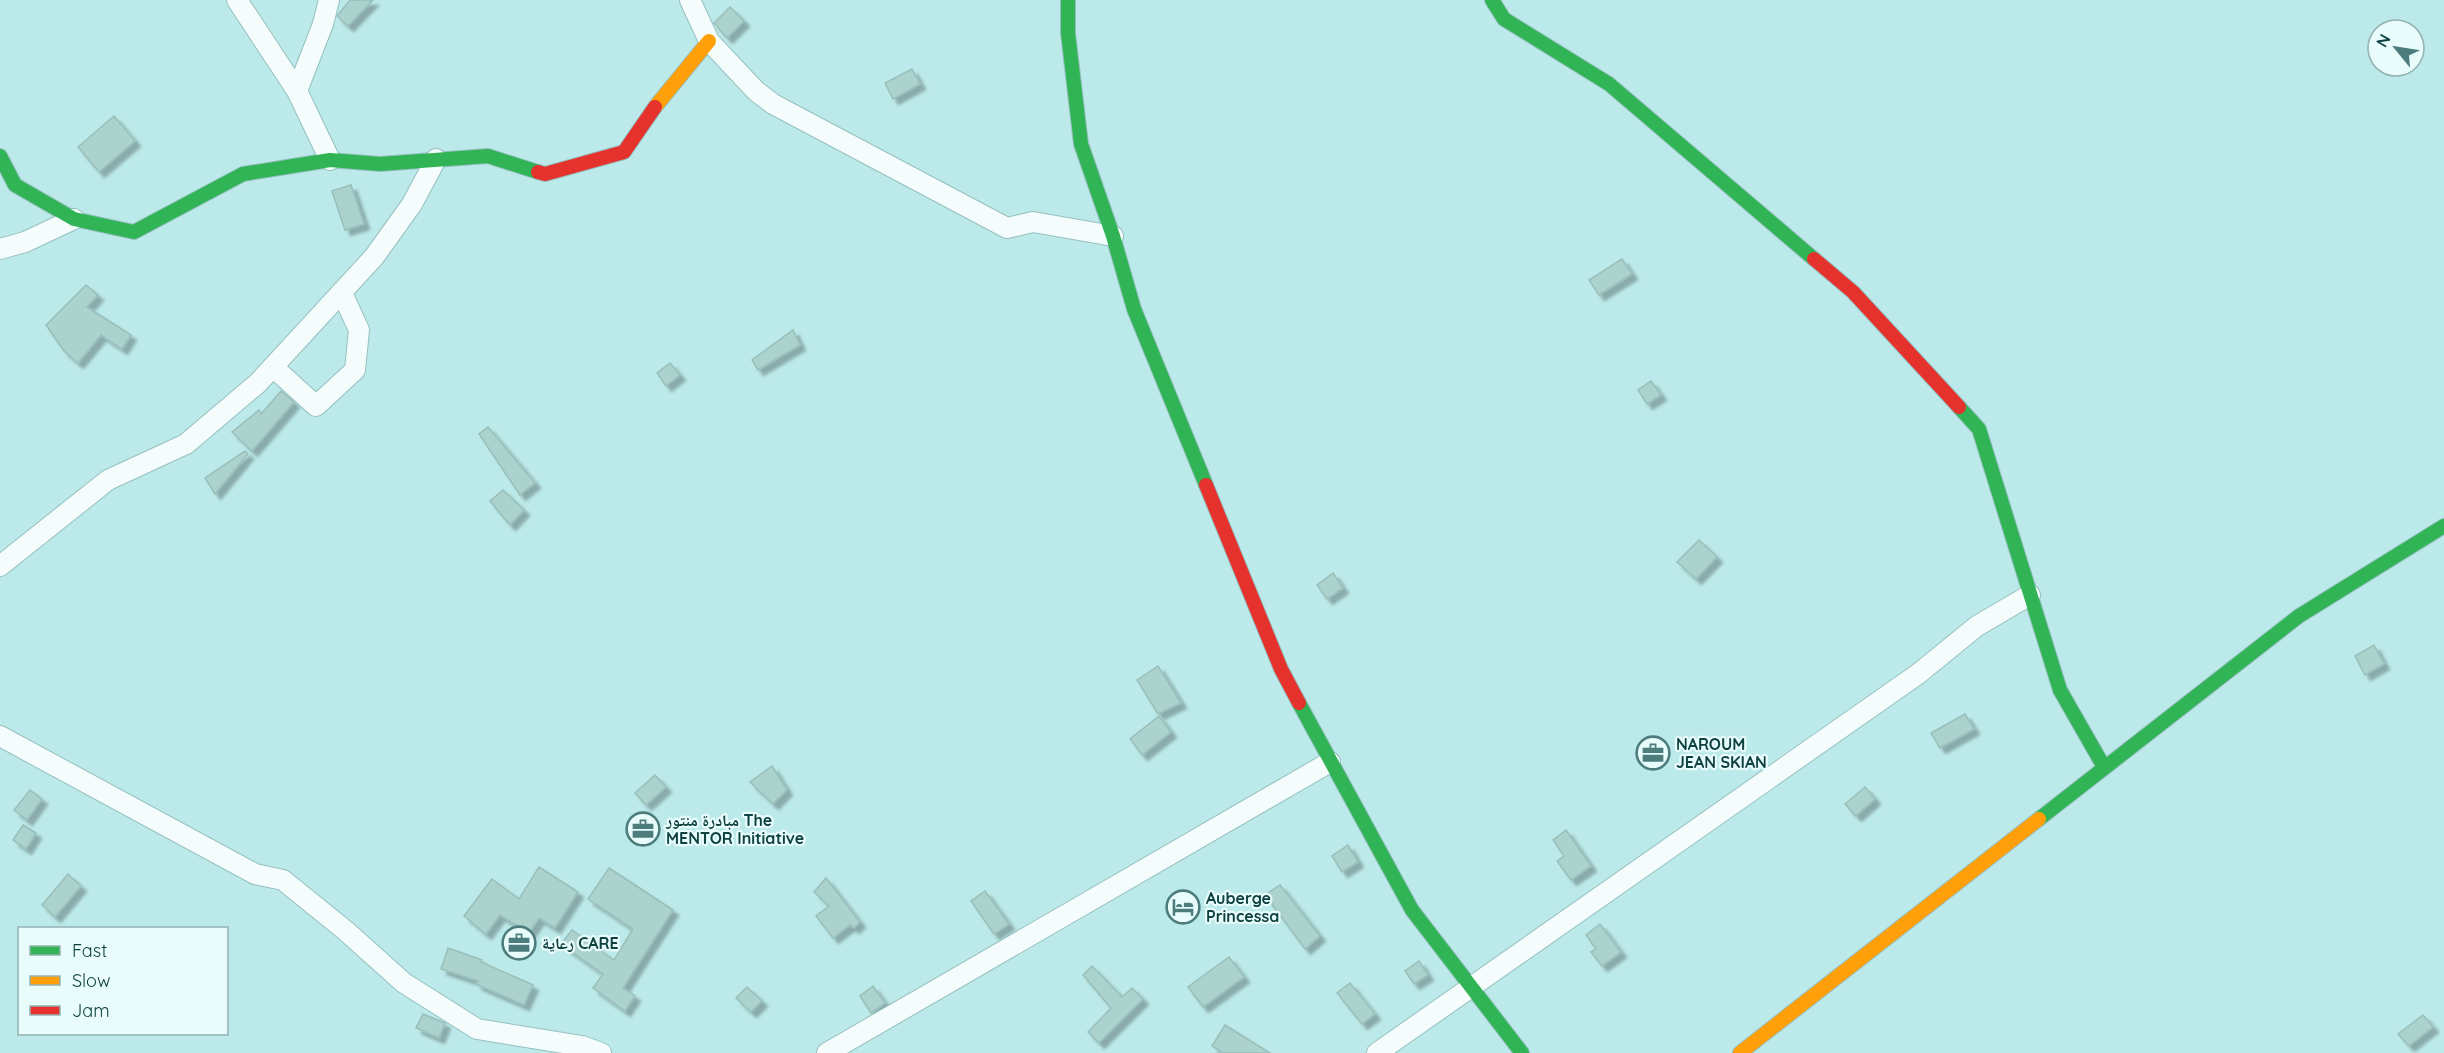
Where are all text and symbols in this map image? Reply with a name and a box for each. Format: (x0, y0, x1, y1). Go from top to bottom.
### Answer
north arrow (2366, 18, 2426, 78)
text: N (2371, 30, 2395, 51)
place label: NAROUM JEAN SKIAN (1676, 734, 1767, 772)
office icon: NAROUM JEAN SKIAN (1635, 735, 1671, 771)
place label: مبادرة منتور The MENTOR Initiative (665, 810, 804, 848)
office icon: مبادرة منتور The MENTOR Initiative (625, 811, 661, 847)
place label: Auberge Princessa (1206, 888, 1279, 926)
hotel icon: Auberge Princessa (1165, 889, 1201, 925)
office icon: رعاية CARE (501, 925, 537, 961)
legend (18, 927, 228, 1035)
place label: رعاية CARE (542, 933, 619, 953)
text: Fast (72, 939, 107, 962)
text: Slow (72, 969, 110, 992)
text: Jam (72, 999, 110, 1022)

